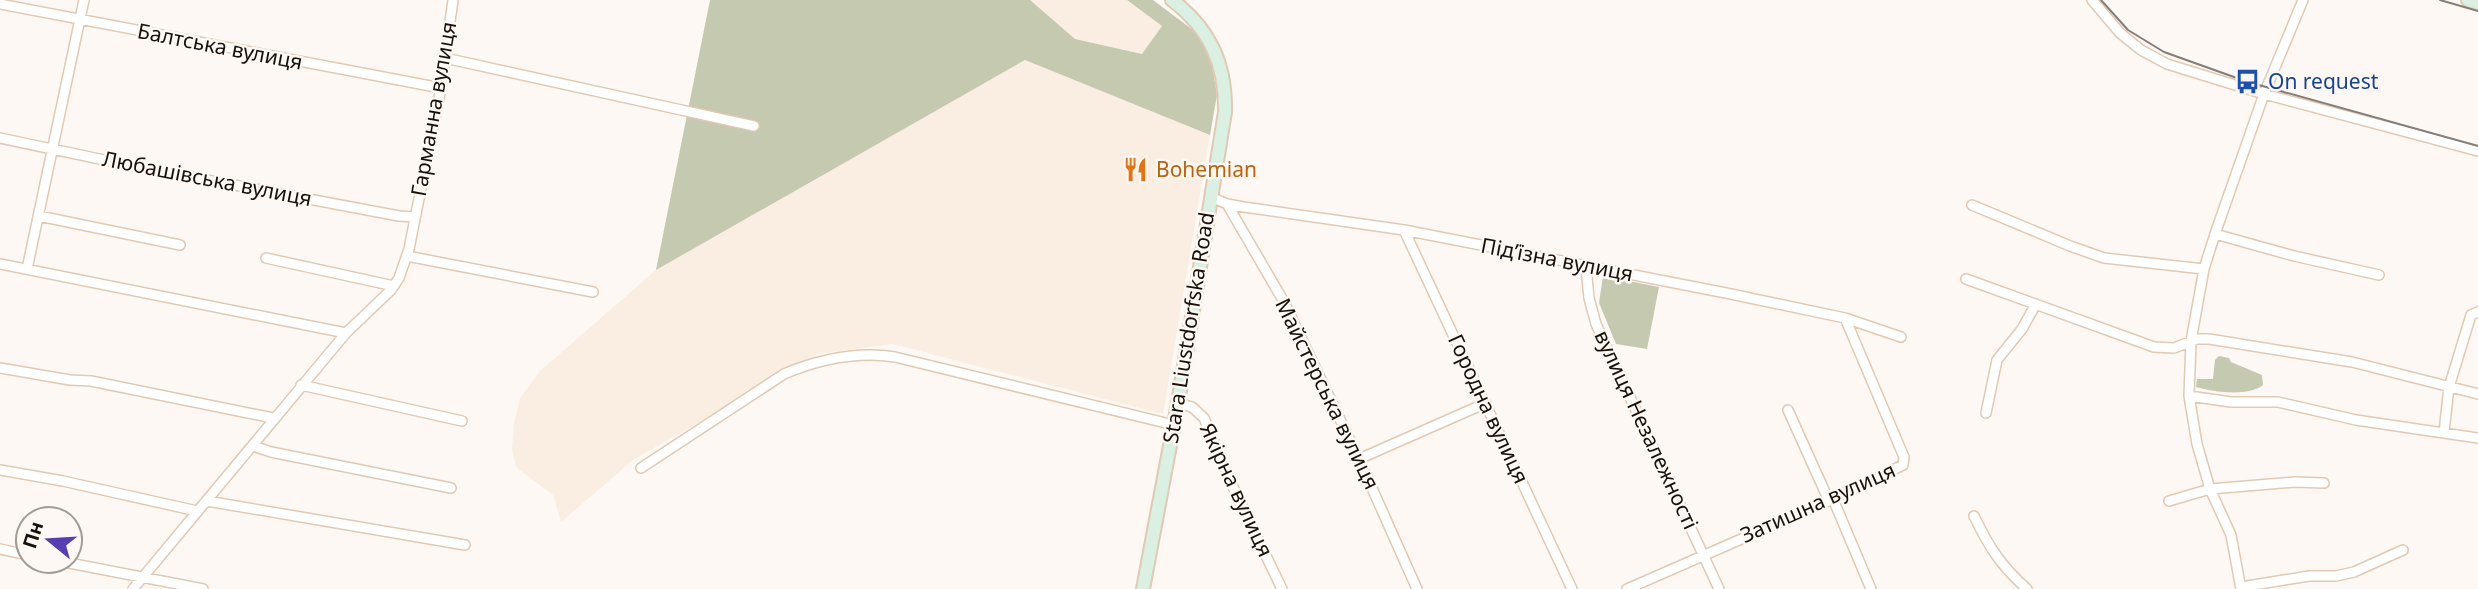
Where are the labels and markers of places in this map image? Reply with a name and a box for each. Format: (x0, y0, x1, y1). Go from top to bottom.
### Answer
place label: On request (2268, 67, 2379, 95)
bus stop icon: On request (2234, 68, 2262, 96)
place label: Bohemian (1156, 155, 1257, 183)
restaurant icon: Bohemian (1122, 156, 1150, 184)

